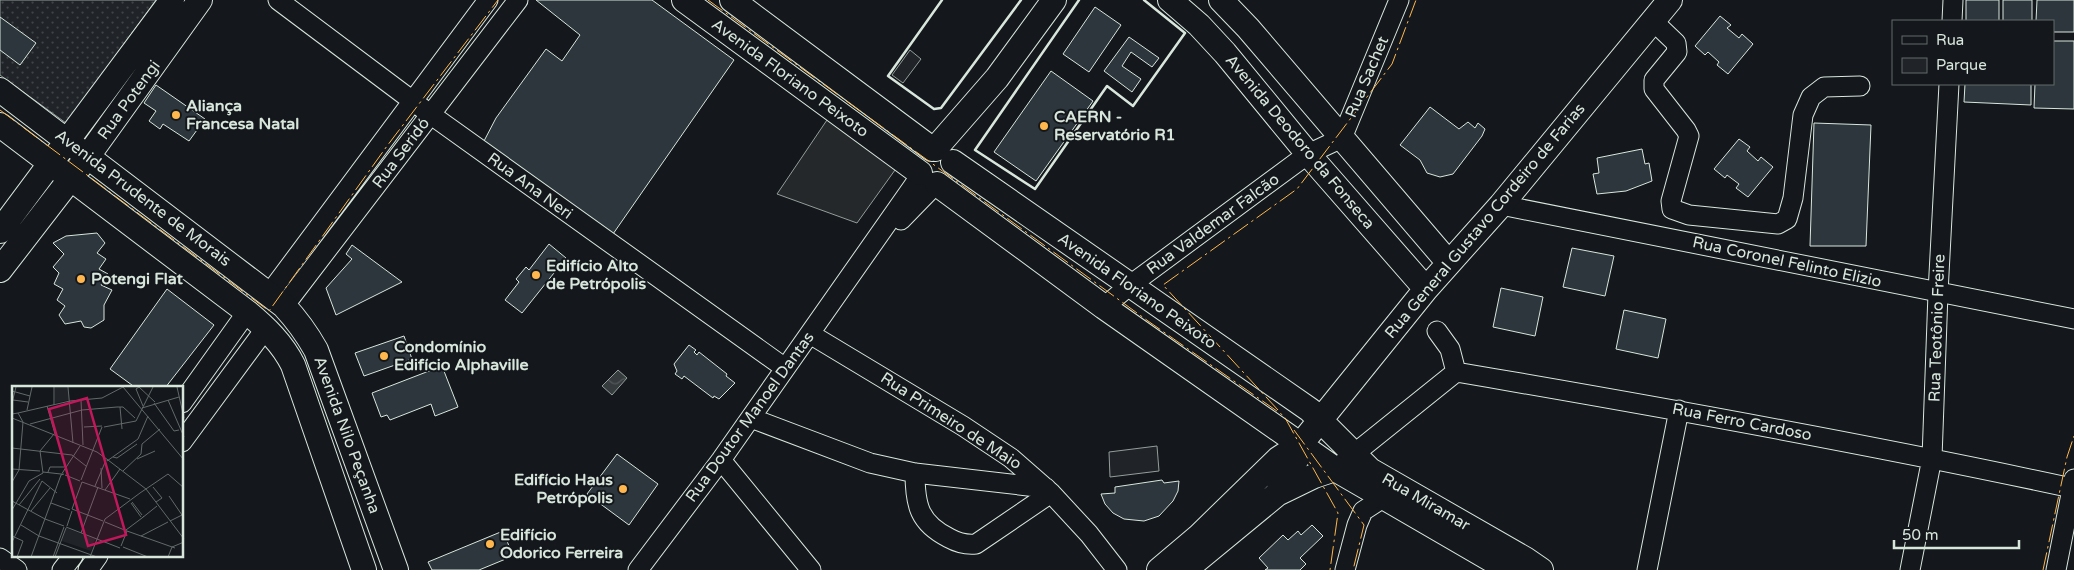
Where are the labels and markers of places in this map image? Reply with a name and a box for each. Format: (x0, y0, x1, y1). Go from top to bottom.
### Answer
place label: Aliança Francesa Natal (186, 96, 299, 134)
place label: CAERN - Reservatório R1 (1054, 107, 1176, 145)
marker: Aliança Francesa Natal (170, 109, 182, 121)
marker: CAERN - Reservatório R1 (1038, 120, 1050, 132)
place label: Edifício Alto de Petrópolis (546, 256, 646, 294)
place label: Potengi Flat (91, 269, 184, 289)
marker: Edifício Alto de Petrópolis (530, 269, 542, 281)
marker: Potengi Flat (75, 273, 87, 285)
place label: Condomínio Edifício Alphaville (394, 337, 529, 375)
marker: Condomínio Edifício Alphaville (378, 350, 390, 362)
place label: Edifício Haus Petrópolis (514, 470, 613, 508)
marker: Edifício Haus Petrópolis (617, 483, 629, 495)
place label: Edifício Odorico Ferreira (500, 525, 623, 563)
marker: Edifício Odorico Ferreira (484, 538, 496, 550)

